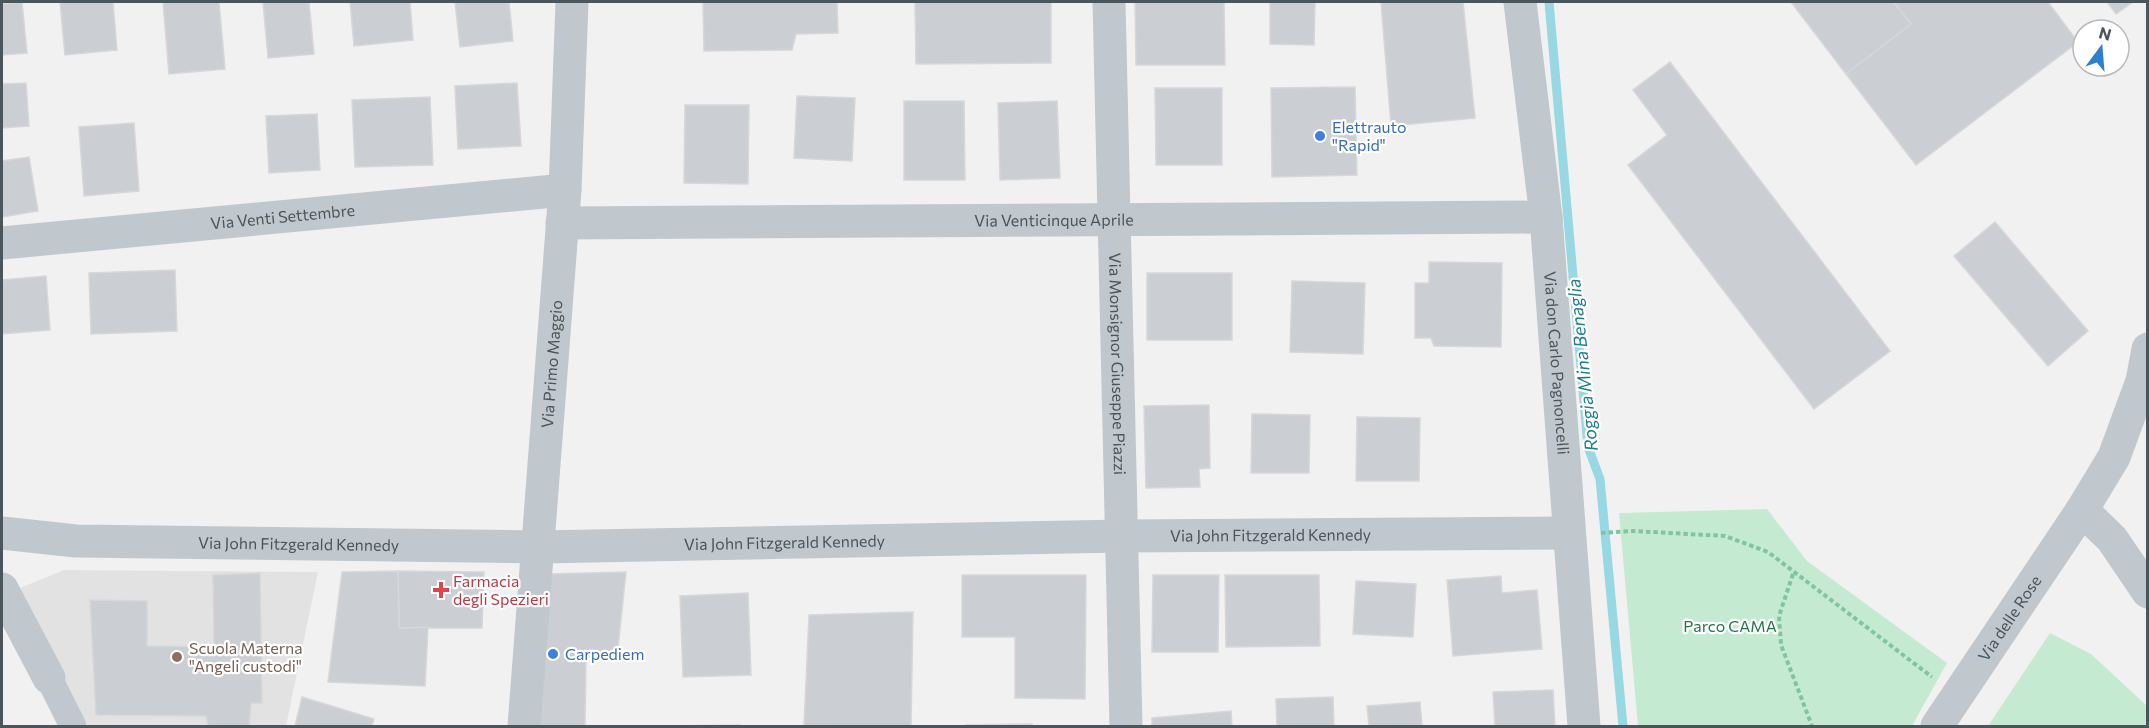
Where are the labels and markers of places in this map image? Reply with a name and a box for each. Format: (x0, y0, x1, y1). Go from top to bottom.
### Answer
place label: Elettrauto "Rapid" (1332, 117, 1407, 154)
marker: Elettrauto "Rapid" (1313, 129, 1327, 143)
place label: Farmacia degli Spezieri (453, 571, 549, 608)
marker: Farmacia degli Spezieri (434, 583, 448, 597)
place label: Scuola Materna "Angeli custodi" (189, 638, 303, 675)
place label: Carpediem (565, 644, 644, 663)
marker: Carpediem (546, 647, 560, 661)
marker: Scuola Materna "Angeli custodi" (170, 650, 184, 664)

